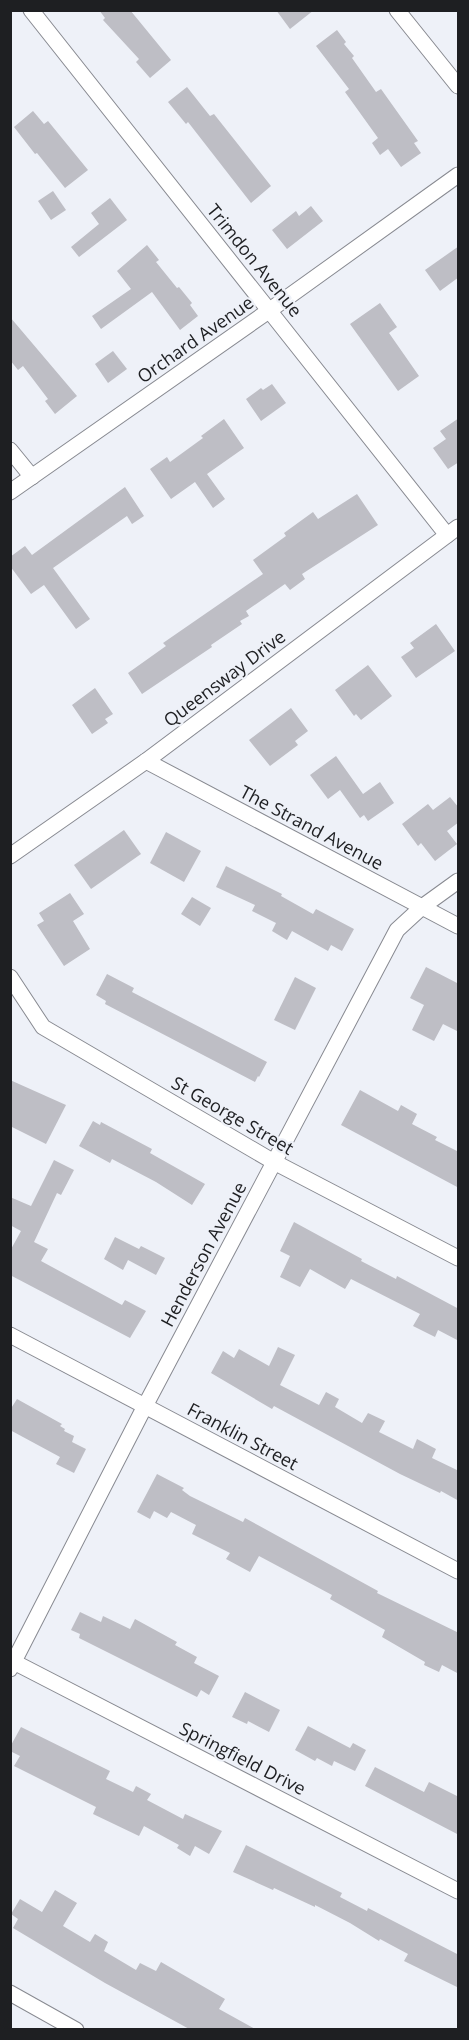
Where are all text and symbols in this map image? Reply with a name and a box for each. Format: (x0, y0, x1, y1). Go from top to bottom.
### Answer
street label: Trimdon Avenue (202, 199, 308, 321)
street label: Orchard Avenue (132, 290, 258, 388)
street label: Queensway Drive (158, 624, 290, 732)
street label: The Strand Avenue (236, 779, 388, 875)
street label: St George Street (168, 1070, 298, 1160)
street label: Henderson Avenue (155, 1177, 251, 1331)
street label: Franklin Street (183, 1397, 303, 1475)
street label: Springfield Drive (176, 1716, 310, 1800)

